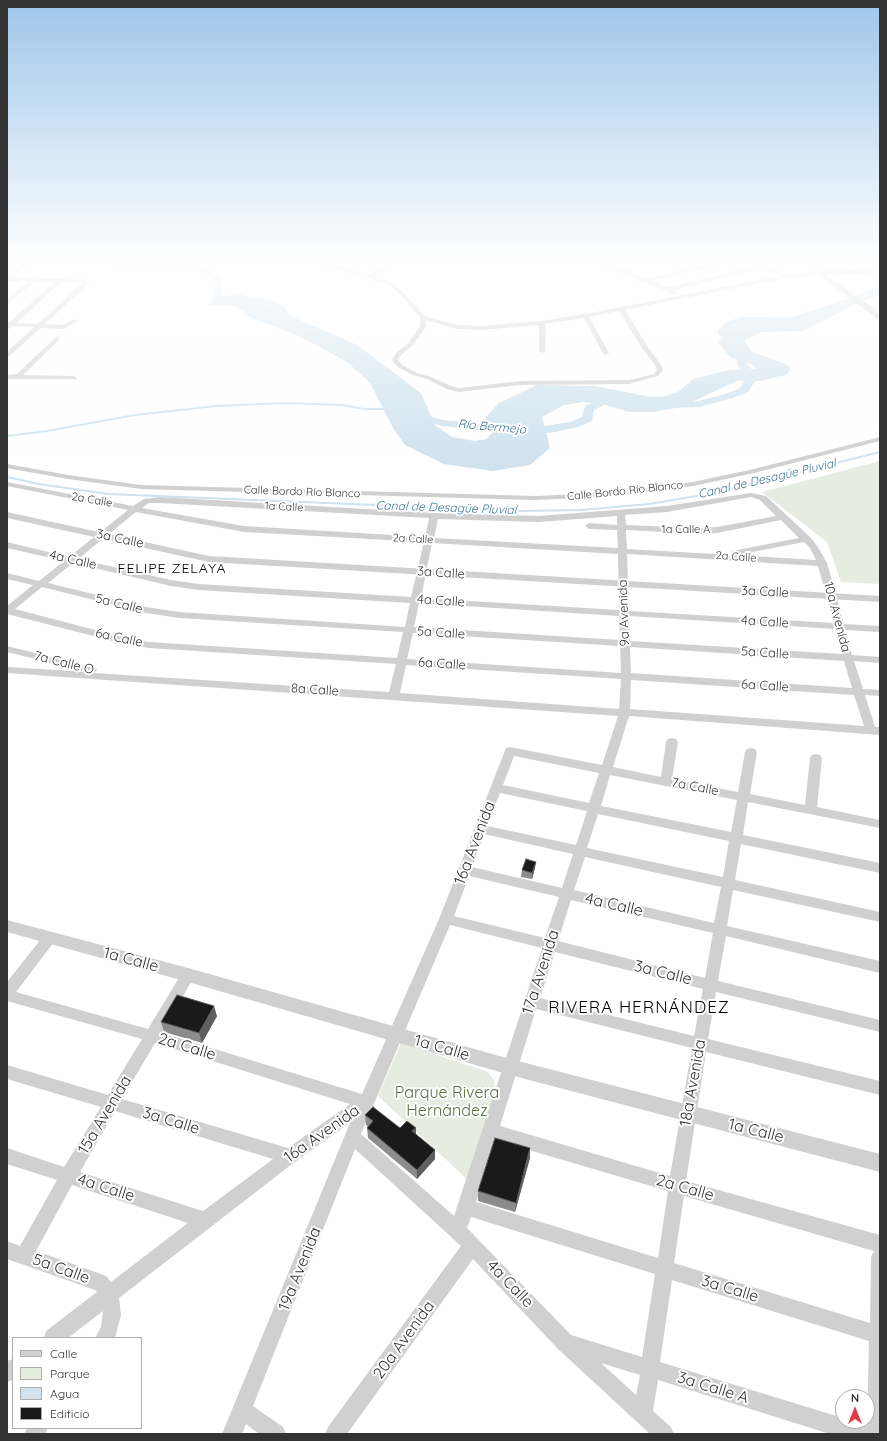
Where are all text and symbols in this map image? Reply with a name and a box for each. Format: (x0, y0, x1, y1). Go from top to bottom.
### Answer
water label: Río Bermejo (457, 417, 527, 437)
water label: Canal de Desagüe Pluvial (697, 456, 837, 502)
street label: Calle Bordo Río Blanco (566, 478, 684, 504)
street label: Calle Bordo Río Blanco (244, 483, 360, 501)
street label: 2a Calle (71, 490, 113, 510)
water label: Canal de Desagüe Pluvial (375, 498, 517, 518)
street label: 1a Calle (264, 499, 304, 515)
street label: 1a Calle A (662, 523, 710, 537)
street label: 3a Calle (95, 526, 145, 552)
street label: 2a Calle (392, 531, 434, 547)
street label: 4a Calle (48, 547, 98, 573)
street label: 2a Calle (715, 549, 757, 565)
district label: FELIPE ZELAYA (117, 561, 227, 577)
street label: 3a Calle (417, 564, 465, 582)
street label: 9a Avenida (615, 579, 633, 647)
street label: 10a Avenida (820, 580, 854, 654)
street label: 3a Calle (741, 583, 789, 601)
street label: 5a Calle (94, 591, 144, 617)
street label: 4a Calle (417, 592, 465, 610)
street label: 4a Calle (741, 613, 789, 631)
street label: 5a Calle (416, 624, 466, 642)
street label: 6a Calle (94, 625, 144, 651)
street label: 5a Calle (740, 644, 790, 662)
street label: 7a Calle O (32, 648, 96, 678)
street label: 6a Calle (418, 655, 466, 673)
street label: 6a Calle (741, 677, 789, 695)
street label: 8a Calle (291, 681, 339, 699)
street label: 7a Calle (670, 775, 720, 799)
street label: 16a Avenida (450, 798, 500, 888)
street label: 4a Calle (583, 889, 645, 921)
street label: 17a Avenida (518, 927, 564, 1017)
street label: 1a Calle (101, 943, 161, 977)
street label: 3a Calle (632, 957, 694, 989)
district label: RIVERA HERNÁNDEZ (548, 998, 730, 1018)
street label: 2a Calle (156, 1029, 218, 1065)
street label: 1a Calle (412, 1031, 472, 1065)
street label: 18a Avenida (676, 1038, 710, 1128)
street label: 15a Avenida (74, 1072, 136, 1158)
park label: Parque Rivera Hernández (395, 1083, 499, 1121)
street label: 16a Avenida (280, 1101, 364, 1167)
street label: 3a Calle (140, 1103, 202, 1139)
street label: 1a Calle (726, 1115, 786, 1147)
street label: 4a Calle (75, 1170, 137, 1206)
street label: 2a Calle (654, 1171, 716, 1205)
street label: 19a Avenida (275, 1224, 325, 1314)
street label: 5a Calle (30, 1250, 92, 1288)
street label: 4a Calle (483, 1256, 537, 1312)
street label: 3a Calle (699, 1271, 761, 1307)
street label: 20a Avenida (369, 1297, 439, 1383)
legend (12, 1337, 142, 1429)
text: Calle (50, 1346, 77, 1361)
text: Parque (50, 1366, 90, 1381)
street label: 3a Calle A (675, 1368, 751, 1408)
text: Agua (50, 1386, 79, 1401)
north arrow (835, 1389, 875, 1429)
text: N (851, 1391, 859, 1405)
text: Edificio (50, 1406, 90, 1421)

